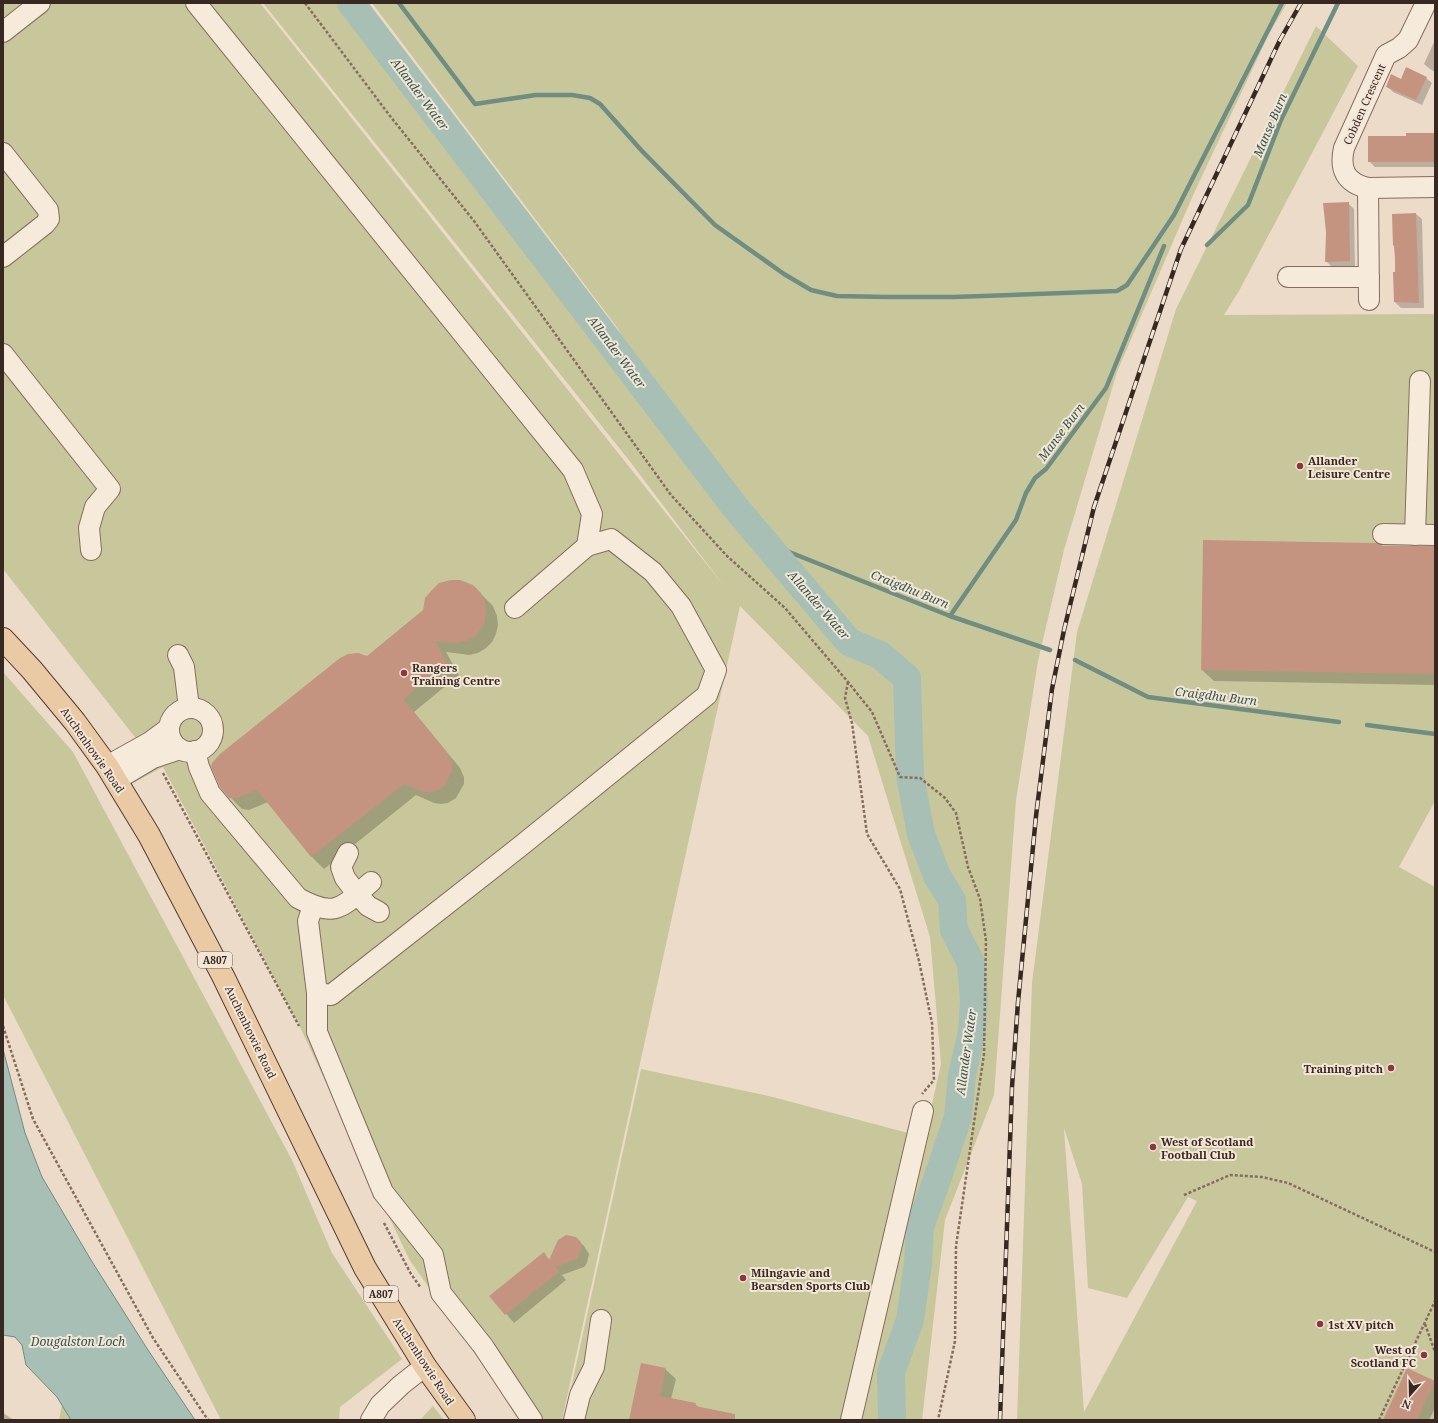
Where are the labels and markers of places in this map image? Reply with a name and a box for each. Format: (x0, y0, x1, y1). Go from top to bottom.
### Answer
place label: Allander Leisure Centre (1308, 453, 1390, 481)
marker: Allander Leisure Centre (1295, 461, 1305, 471)
place label: Rangers Training Centre (412, 660, 500, 688)
marker: Rangers Training Centre (399, 668, 409, 678)
place label: Training pitch (1304, 1061, 1384, 1076)
marker: Training pitch (1386, 1063, 1396, 1073)
place label: West of Scotland Football Club (1161, 1134, 1253, 1162)
marker: West of Scotland Football Club (1148, 1142, 1158, 1152)
place label: Milngavie and Bearsden Sports Club (751, 1265, 870, 1293)
marker: Milngavie and Bearsden Sports Club (738, 1273, 748, 1283)
place label: 1st XV pitch (1328, 1317, 1395, 1332)
marker: 1st XV pitch (1315, 1319, 1325, 1329)
place label: West of Scotland FC (1351, 1342, 1418, 1370)
marker: West of Scotland FC (1419, 1350, 1429, 1360)

